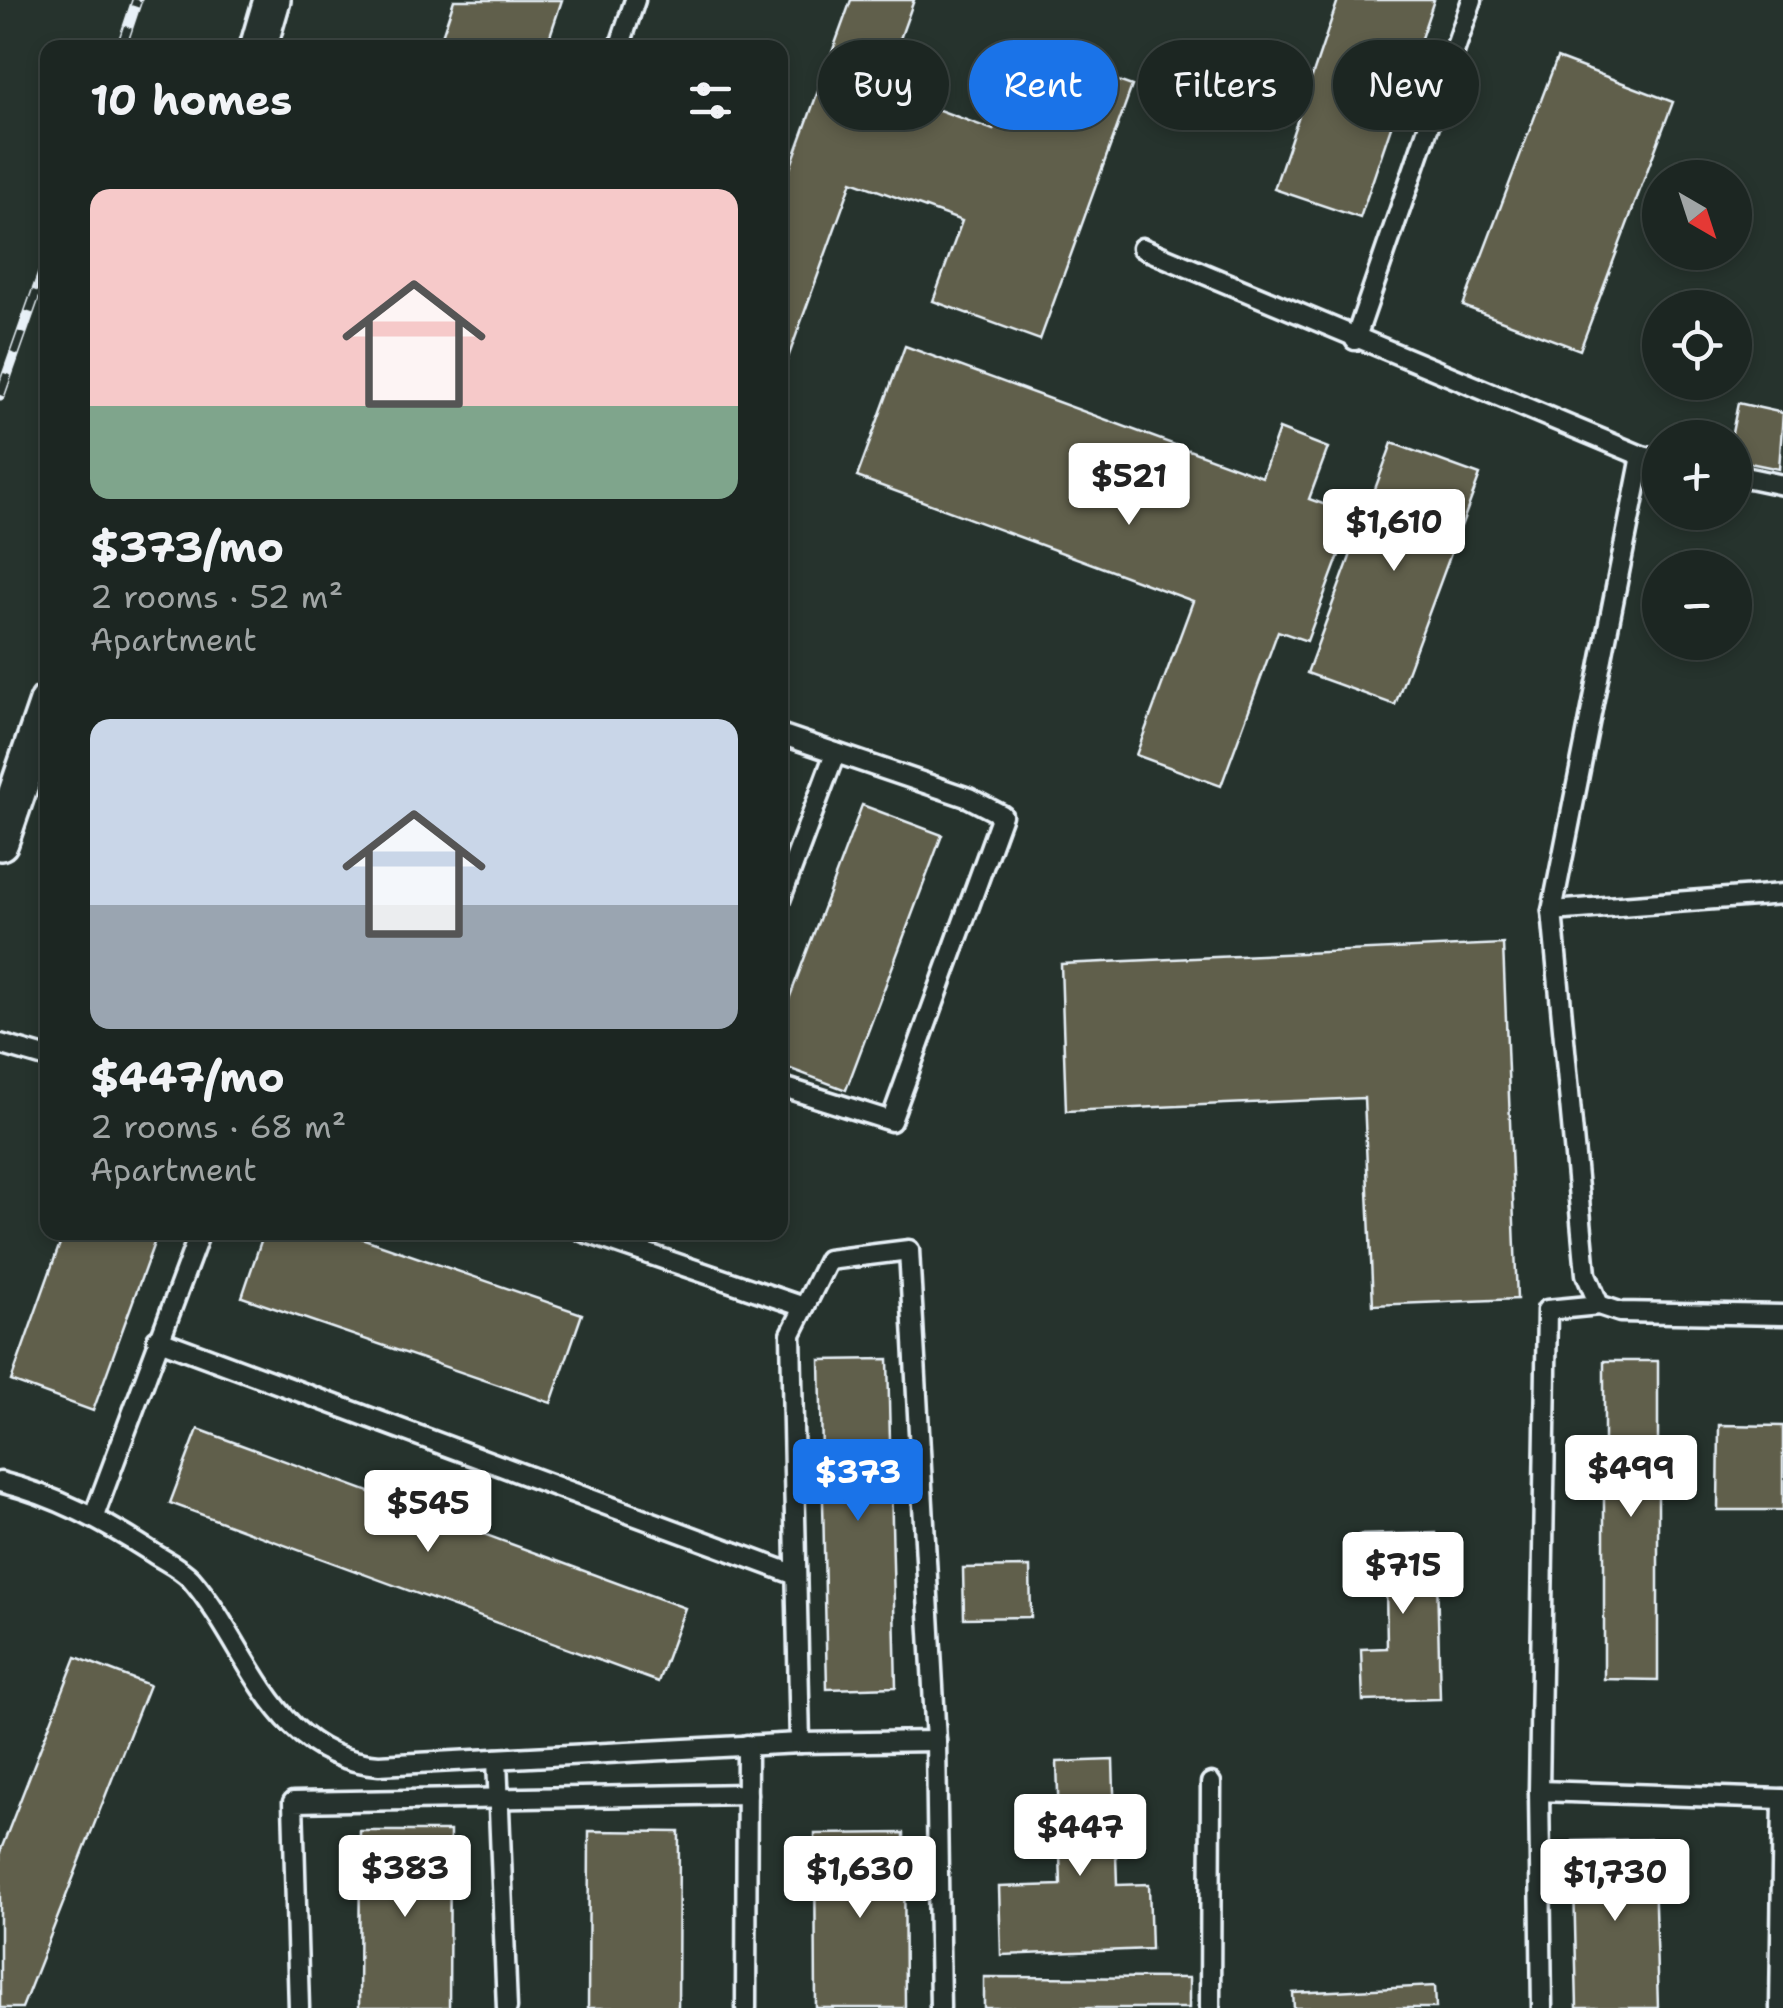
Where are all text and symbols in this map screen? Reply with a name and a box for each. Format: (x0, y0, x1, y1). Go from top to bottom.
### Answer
chip: Buy (818, 40, 949, 130)
chip: Rent (969, 40, 1118, 130)
chip: Filters (1138, 40, 1313, 130)
chip: New (1333, 40, 1479, 130)
text: 10 homes (90, 72, 292, 128)
icon: filters (683, 73, 738, 128)
north arrow (1642, 160, 1752, 270)
map controls (1642, 160, 1752, 660)
icon: home (324, 254, 504, 434)
button: locate (1642, 290, 1752, 400)
button: + (1642, 420, 1752, 530)
pin: $521 (1070, 443, 1188, 528)
text: $521 (1091, 454, 1167, 497)
pin: $1,610 (1313, 489, 1475, 574)
text: $1,610 (1345, 500, 1443, 543)
text: $373/mo (90, 519, 284, 575)
button: − (1642, 550, 1752, 660)
text: 2 rooms · 52 m² (90, 575, 343, 618)
text: Apartment (90, 618, 257, 661)
icon: home (324, 784, 504, 964)
text: $447/mo (90, 1049, 285, 1105)
text: 2 rooms · 68 m² (90, 1105, 346, 1148)
text: Apartment (90, 1148, 257, 1191)
pin: $499 (1572, 1435, 1690, 1520)
pin: $373 (799, 1439, 917, 1524)
text: $499 (1587, 1446, 1675, 1489)
text: $373 (815, 1450, 901, 1493)
pin: $545 (369, 1470, 487, 1555)
text: $545 (386, 1481, 470, 1524)
pin: $715 (1344, 1532, 1462, 1617)
text: $715 (1365, 1543, 1441, 1586)
pin: $447 (1021, 1794, 1139, 1879)
text: $447 (1036, 1805, 1124, 1848)
pin: $383 (346, 1835, 464, 1920)
pin: $1,630 (779, 1836, 941, 1921)
pin: $1,730 (1534, 1839, 1696, 1924)
text: $383 (361, 1846, 449, 1889)
text: $1,630 (806, 1847, 914, 1890)
text: $1,730 (1562, 1850, 1668, 1893)

